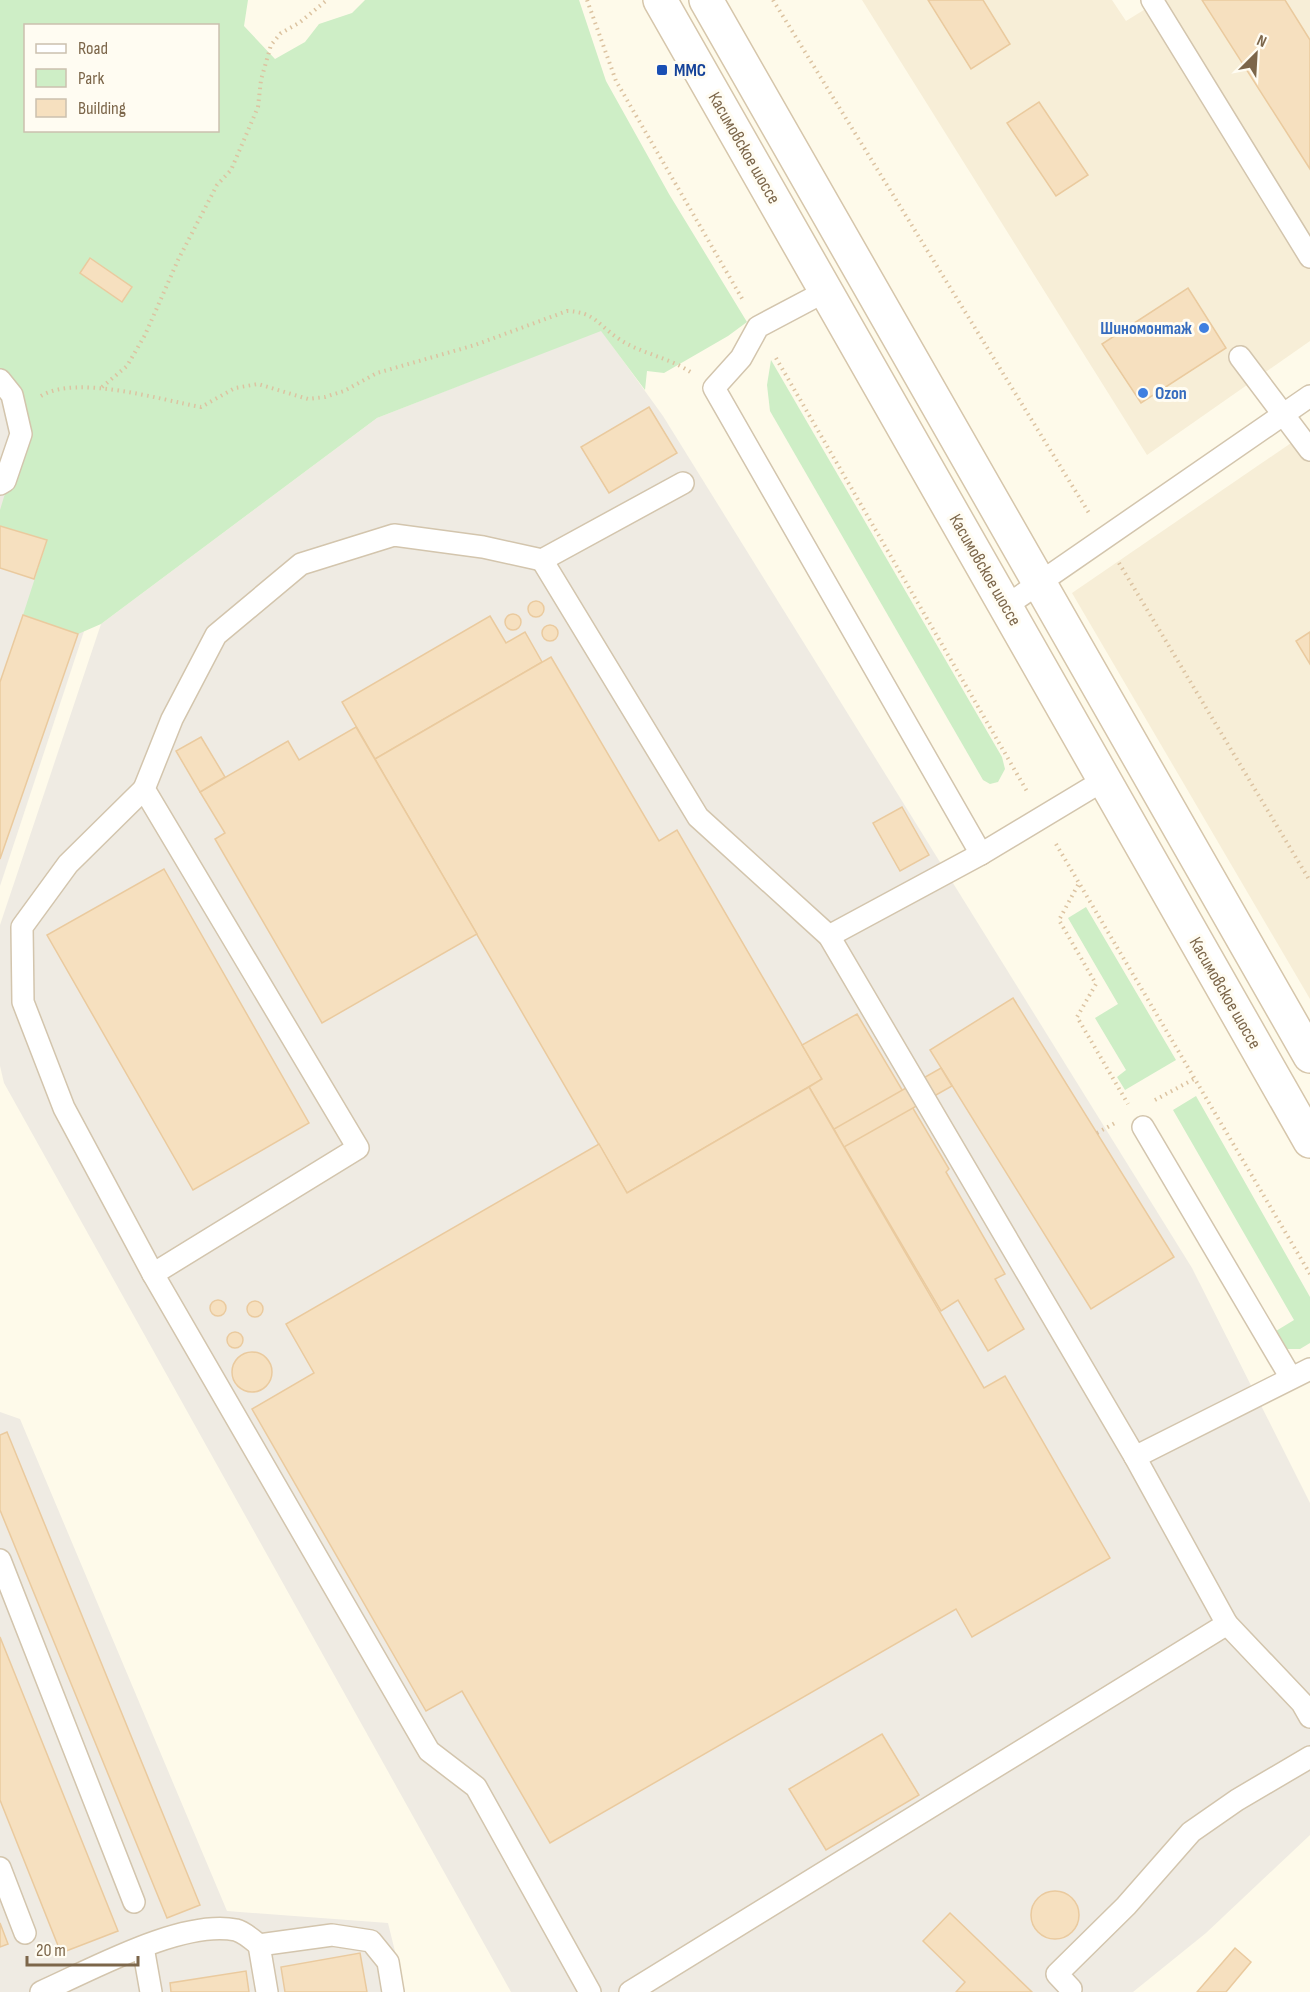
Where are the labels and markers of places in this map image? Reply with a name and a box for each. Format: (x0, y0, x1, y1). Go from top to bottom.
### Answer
place label: ММС (674, 60, 706, 81)
marker: ММС (655, 63, 669, 77)
place label: Шиномонтаж (1100, 318, 1192, 339)
marker: Шиномонтаж (1197, 321, 1211, 335)
place label: Ozon (1155, 383, 1187, 404)
marker: Ozon (1136, 386, 1150, 400)

